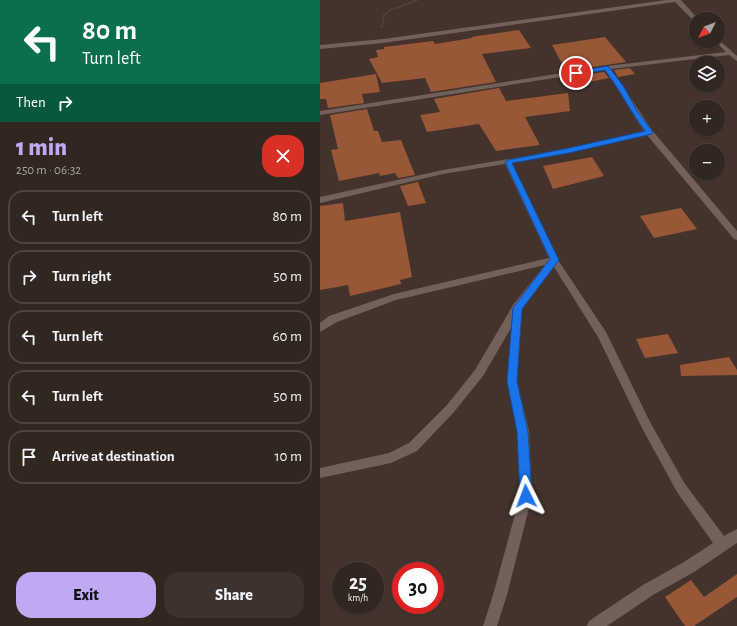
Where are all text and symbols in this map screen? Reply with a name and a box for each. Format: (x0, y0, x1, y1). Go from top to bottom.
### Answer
north arrow (689, 12, 725, 48)
map controls (689, 12, 725, 180)
icon: left (16, 16, 68, 68)
text: 80 m (82, 17, 137, 45)
text: Turn left (82, 50, 141, 68)
pin (559, 56, 593, 90)
button: layers (689, 56, 725, 92)
icon: arrive (565, 62, 587, 84)
icon: right (54, 92, 76, 114)
text: Then (16, 95, 46, 110)
button: + (689, 100, 725, 136)
button: close (262, 135, 304, 177)
text: 1 min (16, 136, 67, 160)
button: − (689, 144, 725, 180)
text: 250 m · 06:32 (16, 164, 81, 177)
icon: left (18, 206, 40, 228)
text: Turn left (52, 209, 103, 224)
text: 80 m (272, 209, 302, 224)
icon: right (18, 266, 40, 288)
text: Turn right (52, 269, 111, 284)
text: 50 m (273, 269, 302, 284)
icon: left (18, 326, 40, 348)
text: Turn left (52, 329, 103, 344)
text: 60 m (273, 329, 302, 344)
icon: left (18, 386, 40, 408)
text: Turn left (52, 389, 103, 404)
text: 50 m (273, 389, 302, 404)
icon: arrive (18, 446, 40, 468)
text: Arrive at destination (52, 449, 175, 464)
text: 10 m (274, 449, 302, 464)
position arrow (505, 475, 547, 517)
speed limit sign: 30 (392, 562, 444, 614)
button: Exit (16, 572, 156, 618)
button: Share (164, 572, 304, 618)
text: 25 (349, 573, 367, 593)
text: km/h (348, 593, 368, 603)

